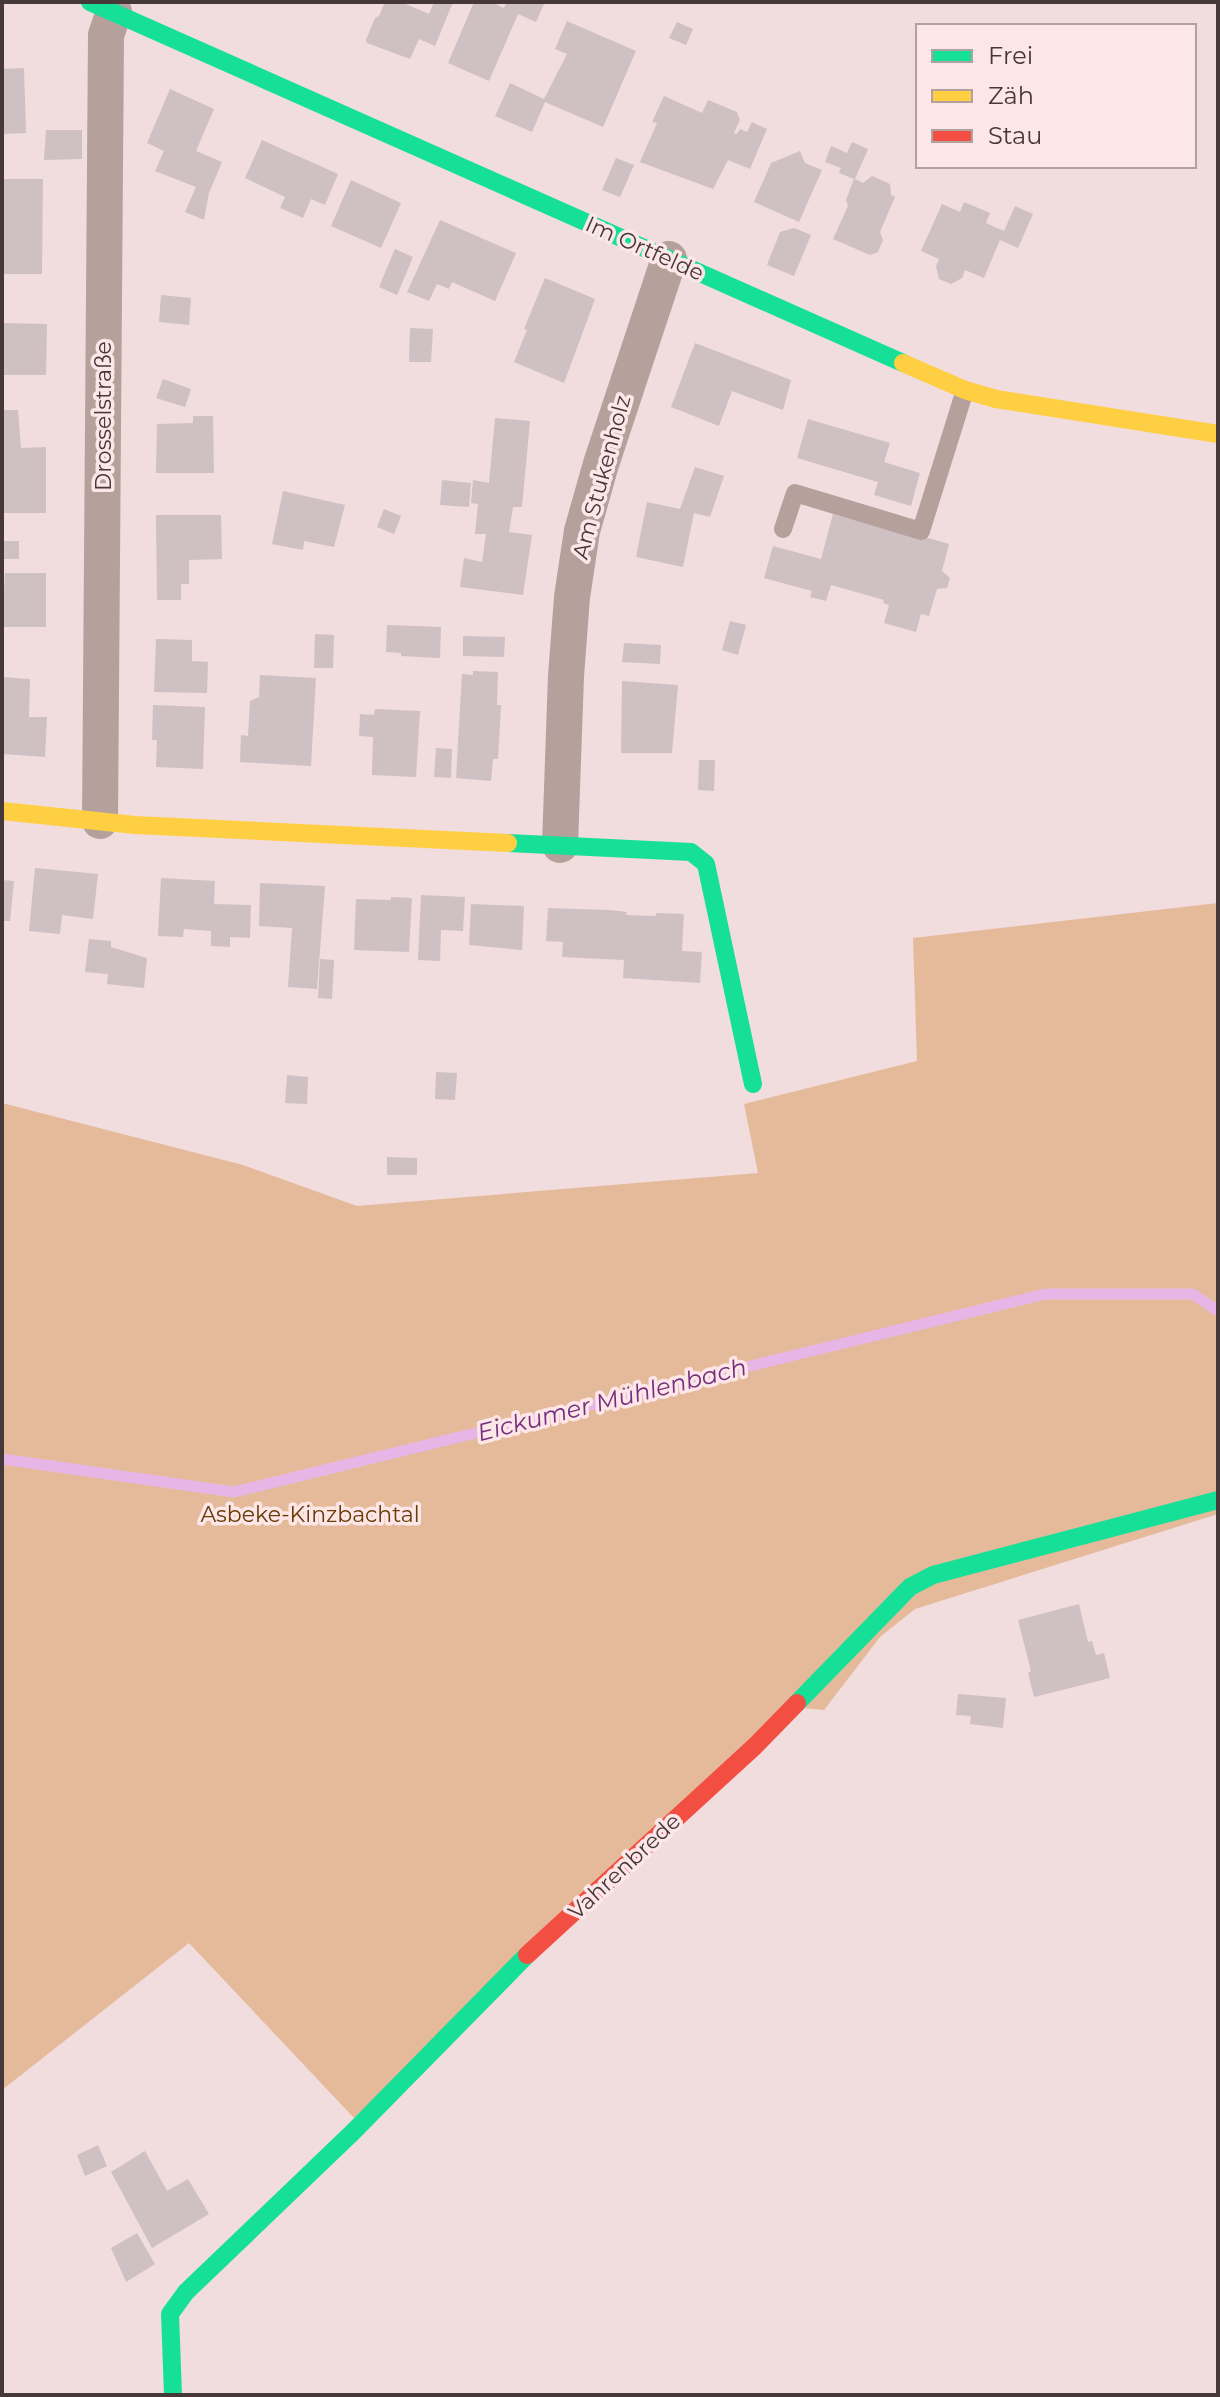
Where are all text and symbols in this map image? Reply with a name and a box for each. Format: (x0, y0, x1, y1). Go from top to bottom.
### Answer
legend (916, 24, 1196, 168)
text: Frei (988, 41, 1033, 70)
text: Zäh (988, 81, 1034, 110)
text: Stau (988, 121, 1042, 150)
street label: Im Ortfelde (581, 210, 708, 287)
street label: Drosselstraße (90, 341, 117, 491)
street label: Am Stukenholz (567, 392, 636, 562)
water label: Eickumer Mühlenbach (474, 1352, 749, 1447)
park label: Asbeke-Kinzbachtal (200, 1501, 420, 1528)
street label: Vahrenbrede (563, 1808, 686, 1925)

